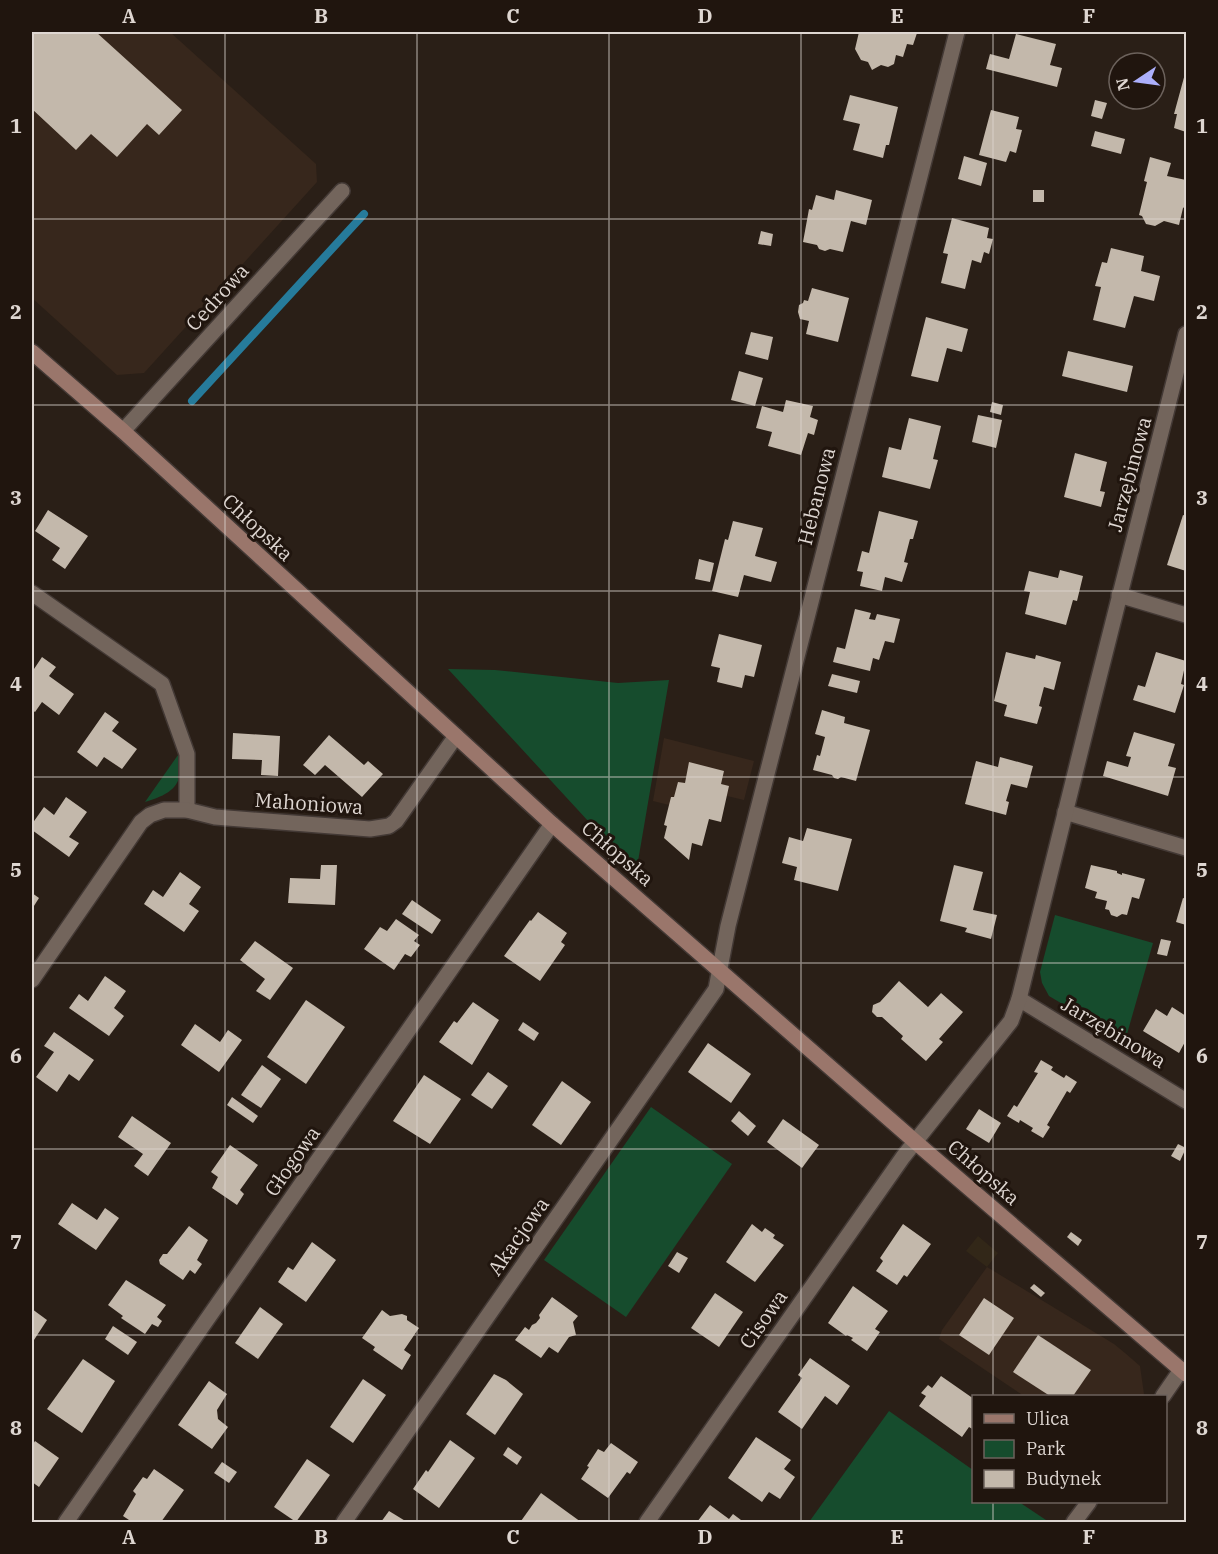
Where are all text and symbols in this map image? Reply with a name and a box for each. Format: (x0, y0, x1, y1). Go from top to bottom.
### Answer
text: A (122, 2, 136, 29)
text: B (314, 2, 328, 29)
text: C (506, 2, 520, 29)
text: D (697, 2, 713, 29)
text: E (890, 2, 904, 29)
text: F (1083, 2, 1095, 29)
north arrow (1107, 51, 1167, 111)
text: N (1111, 76, 1134, 93)
text: 1 (10, 112, 22, 139)
text: 1 (1196, 112, 1208, 139)
street label: Cedrowa (179, 257, 255, 337)
text: 2 (10, 298, 22, 325)
text: 2 (1196, 298, 1208, 325)
street label: Jarzębinowa (1101, 413, 1157, 534)
street label: Hebanowa (791, 444, 841, 548)
text: 3 (10, 484, 22, 511)
text: 3 (1196, 484, 1208, 511)
street label: Chłopska (217, 487, 299, 567)
text: 4 (10, 670, 22, 697)
text: 4 (1196, 670, 1208, 697)
street label: Mahoniowa (254, 786, 364, 820)
street label: Chłopska (576, 814, 660, 892)
text: 5 (10, 856, 22, 883)
text: 5 (1196, 856, 1208, 883)
street label: Jarzębinowa (1056, 990, 1172, 1074)
text: 6 (10, 1042, 22, 1069)
text: 6 (1196, 1042, 1208, 1069)
street label: Głogowa (258, 1120, 326, 1202)
street label: Chłopska (942, 1133, 1026, 1211)
street label: Akacjowa (481, 1191, 555, 1281)
text: 7 (10, 1228, 22, 1255)
text: 7 (1196, 1228, 1208, 1255)
street label: Cisowa (733, 1284, 793, 1354)
legend (972, 1395, 1167, 1503)
text: Ulica (1026, 1407, 1070, 1430)
text: 8 (10, 1414, 22, 1441)
text: 8 (1196, 1414, 1208, 1441)
text: Park (1026, 1437, 1066, 1460)
text: Budynek (1026, 1467, 1102, 1490)
text: A (122, 1523, 136, 1550)
text: B (314, 1523, 328, 1550)
text: C (506, 1523, 520, 1550)
text: D (697, 1523, 713, 1550)
text: E (890, 1523, 904, 1550)
text: F (1083, 1523, 1095, 1550)

